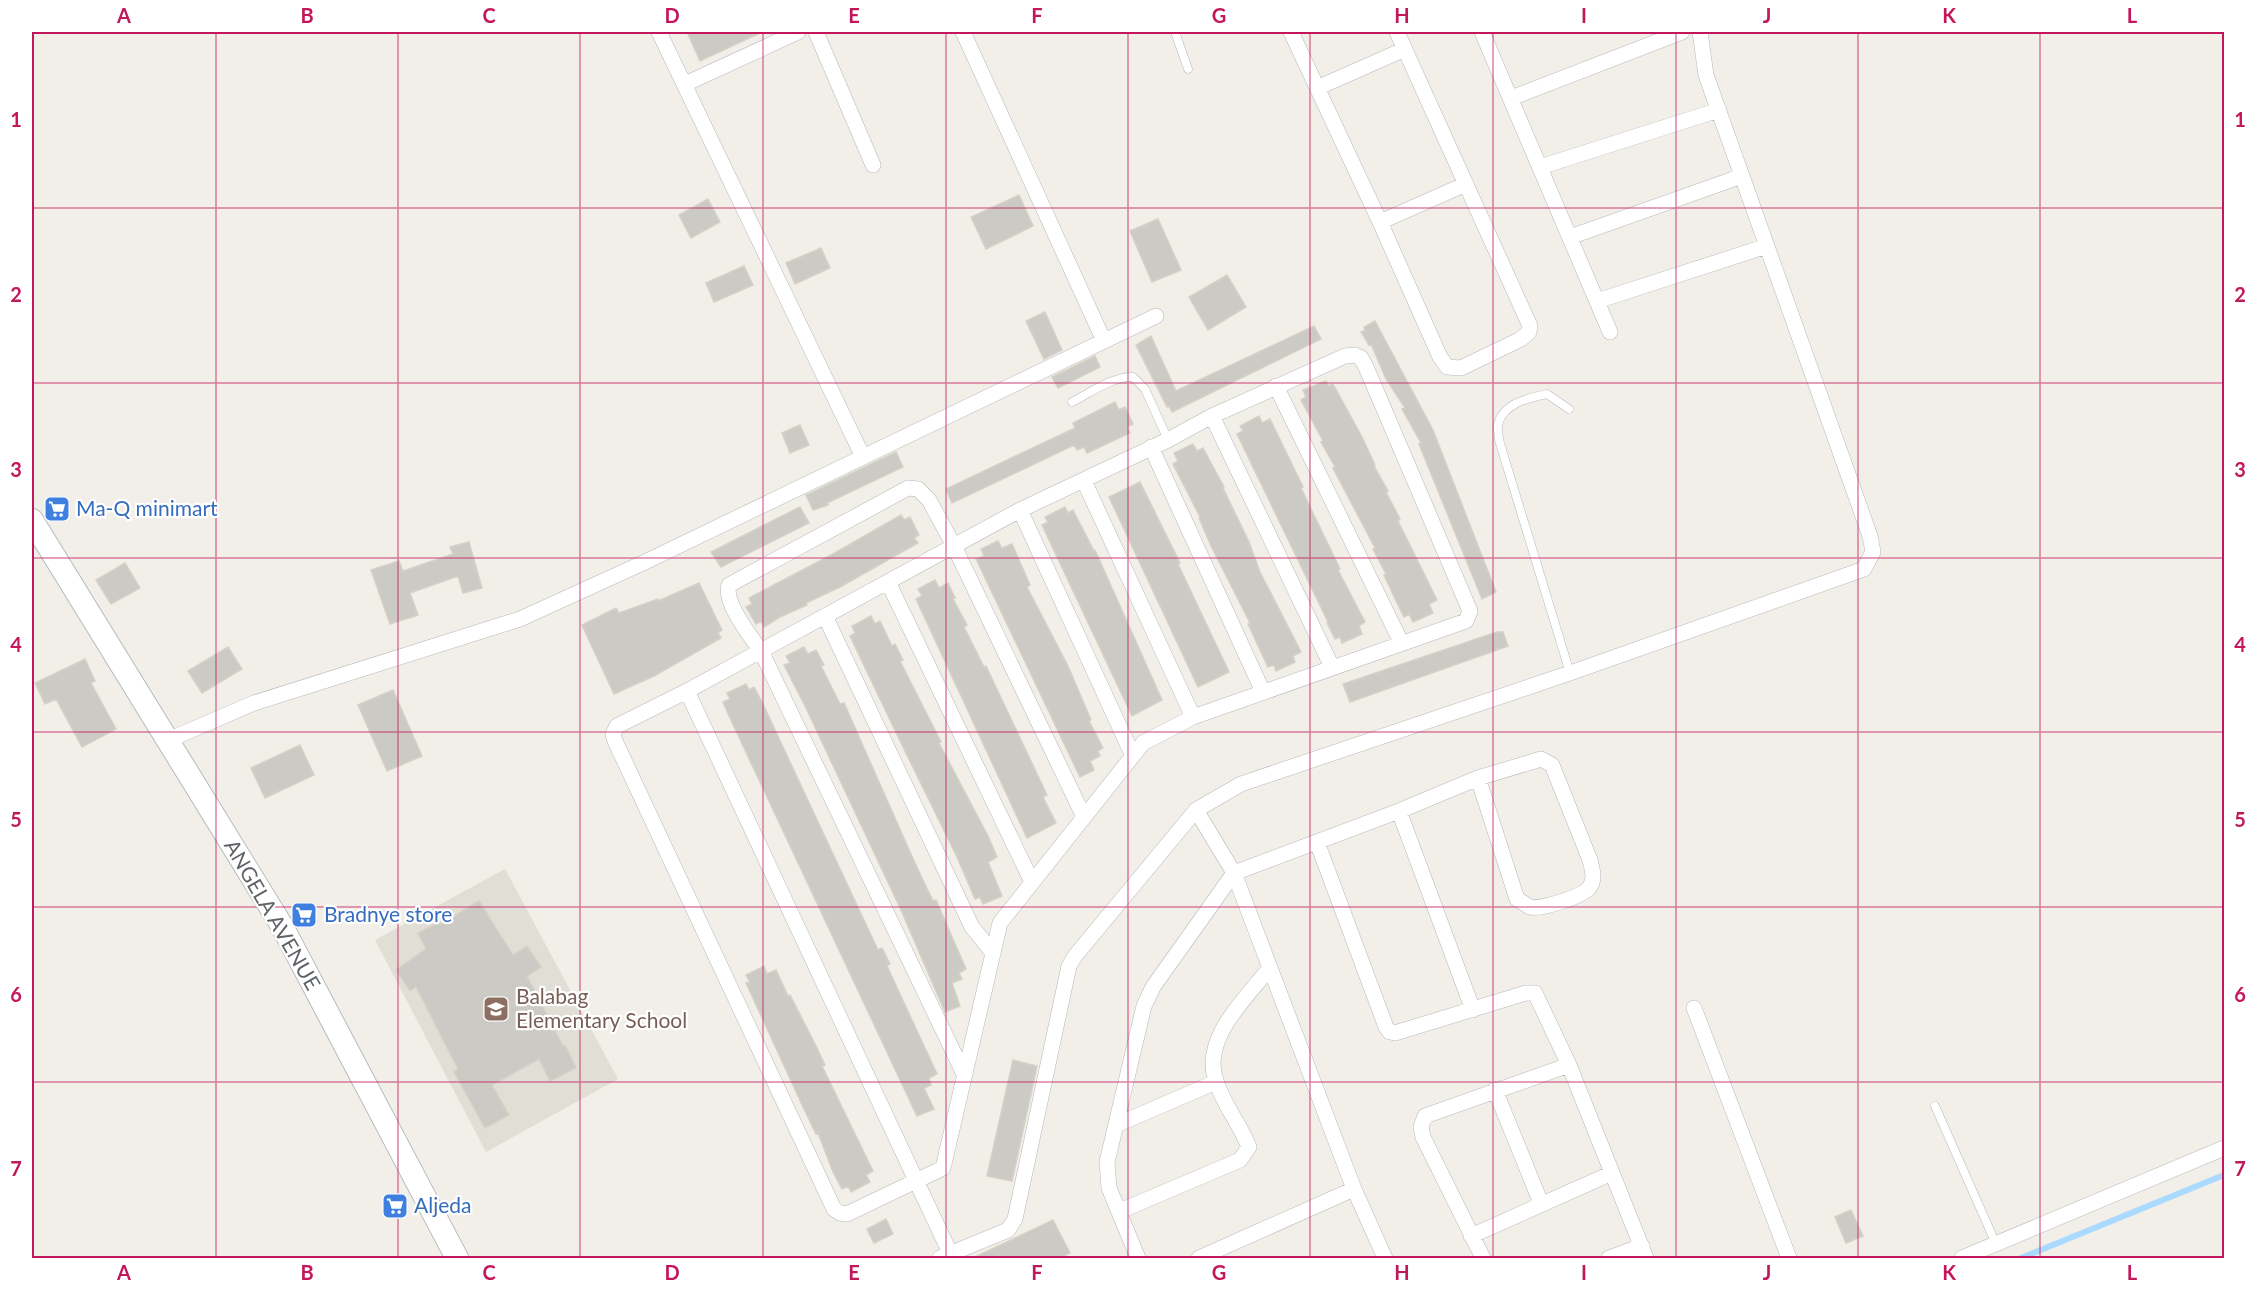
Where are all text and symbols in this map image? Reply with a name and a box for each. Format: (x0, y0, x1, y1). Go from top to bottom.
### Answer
text: A (116, 3, 131, 27)
text: B (300, 3, 314, 27)
text: C (482, 3, 496, 27)
text: D (664, 3, 680, 27)
text: E (848, 3, 860, 27)
text: F (1031, 3, 1043, 27)
text: G (1212, 3, 1226, 27)
text: H (1394, 3, 1410, 27)
text: I (1581, 3, 1587, 27)
text: J (1763, 3, 1771, 27)
text: K (1942, 3, 1956, 27)
text: L (2127, 3, 2138, 27)
text: 1 (10, 107, 22, 131)
text: 1 (2234, 107, 2246, 131)
text: 2 (10, 282, 22, 306)
text: 2 (2234, 282, 2246, 306)
text: 3 (10, 457, 22, 481)
text: 3 (2234, 457, 2246, 481)
supermarket icon: Ma-Q minimart (42, 494, 72, 524)
place label: Ma-Q minimart (76, 495, 218, 520)
text: 4 (10, 632, 22, 656)
text: 4 (2234, 632, 2246, 656)
text: 5 (10, 807, 22, 831)
text: 5 (2234, 807, 2246, 831)
street label: ANGELA AVENUE (220, 835, 327, 994)
supermarket icon: Bradnye store (289, 900, 319, 930)
place label: Bradnye store (324, 901, 452, 926)
text: 6 (10, 982, 22, 1006)
text: 6 (2234, 982, 2246, 1006)
place label: Balabag Elementary School (516, 983, 687, 1032)
school or university icon: Balabag Elementary School (481, 994, 511, 1024)
text: 7 (10, 1156, 22, 1180)
text: 7 (2234, 1156, 2246, 1180)
supermarket icon: Aljeda (380, 1191, 410, 1221)
place label: Aljeda (414, 1192, 471, 1217)
text: A (116, 1260, 131, 1284)
text: B (300, 1260, 314, 1284)
text: C (482, 1260, 496, 1284)
text: D (664, 1260, 680, 1284)
text: E (848, 1260, 860, 1284)
text: F (1031, 1260, 1043, 1284)
text: G (1212, 1260, 1226, 1284)
text: H (1394, 1260, 1410, 1284)
text: I (1581, 1260, 1587, 1284)
text: J (1763, 1260, 1771, 1284)
text: K (1942, 1260, 1956, 1284)
text: L (2127, 1260, 2138, 1284)

